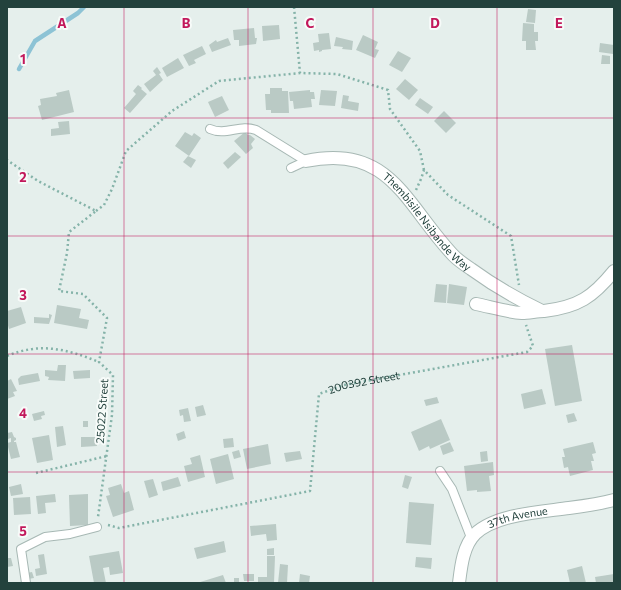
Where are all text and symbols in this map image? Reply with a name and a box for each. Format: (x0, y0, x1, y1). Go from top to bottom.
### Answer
text: A (57, 15, 67, 31)
text: B (182, 15, 191, 31)
text: C (306, 15, 315, 31)
text: D (430, 15, 440, 31)
text: E (555, 15, 563, 31)
text: 1 (20, 51, 26, 67)
text: 2 (19, 169, 27, 185)
street label: Thembisile Nsibande Way (380, 169, 474, 274)
text: 3 (19, 287, 27, 303)
street label: 200392 Street (326, 368, 401, 396)
street label: 25022 Street (93, 378, 110, 444)
text: 4 (19, 405, 27, 421)
street label: 37th Avenue (485, 504, 549, 531)
text: 5 (19, 523, 27, 539)

